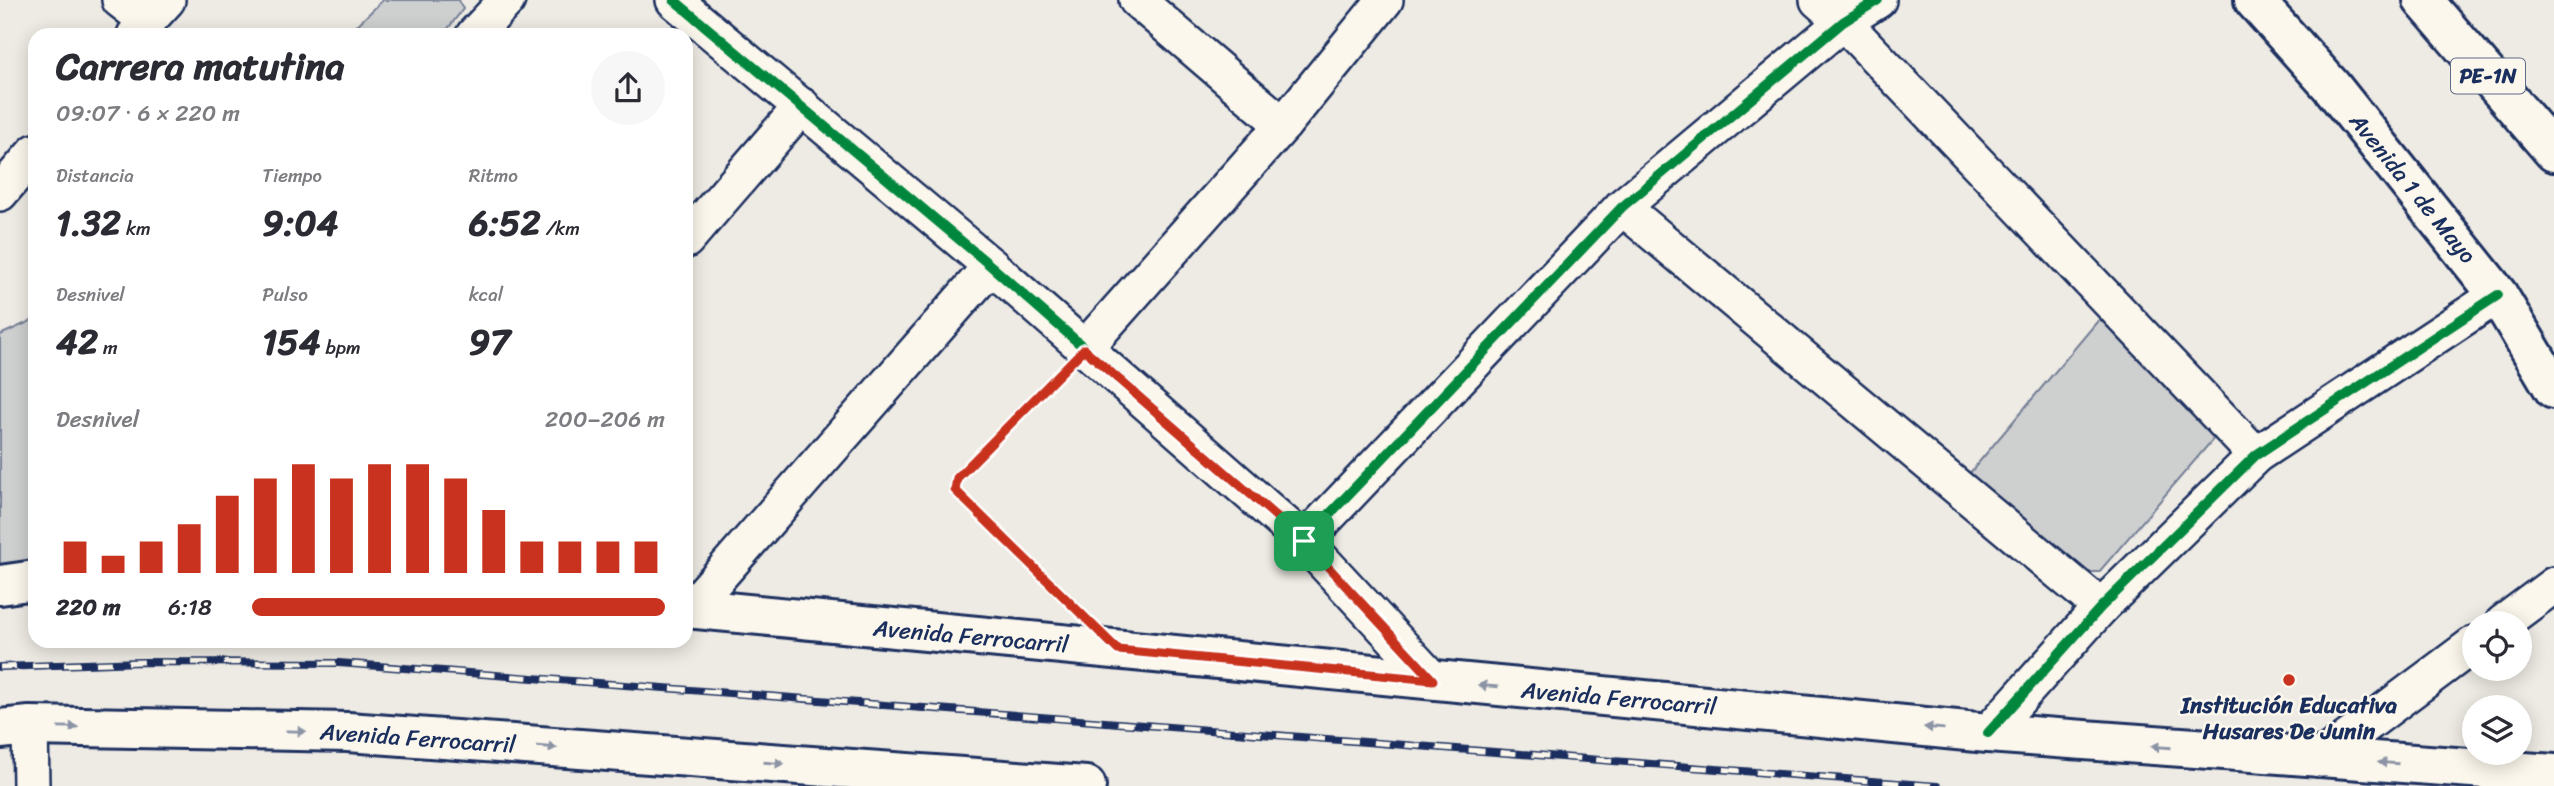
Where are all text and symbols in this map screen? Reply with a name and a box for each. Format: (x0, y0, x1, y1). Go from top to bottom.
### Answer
text: Carrera matutina (56, 33, 345, 100)
button: share (591, 51, 665, 125)
road number: PE-1N (2451, 58, 2525, 94)
text: 09:07 · 6 × 220 m (56, 93, 240, 134)
street label: Avenida 1 de Mayo (2338, 103, 2487, 273)
text: Distancia (56, 159, 134, 192)
text: Tiempo (262, 159, 322, 192)
text: Ritmo (469, 159, 518, 192)
text: 1.32 (56, 192, 121, 254)
text: 9:04 (262, 192, 338, 254)
text: 6:52 (469, 192, 541, 254)
text: km (121, 212, 151, 245)
text: /km (541, 212, 580, 245)
text: Desnivel (56, 278, 125, 311)
text: Pulso (262, 278, 308, 311)
text: kcal (469, 278, 503, 311)
text: 42 (56, 311, 98, 373)
text: 154 (262, 311, 321, 373)
text: 97 (469, 311, 510, 373)
text: m (98, 331, 118, 364)
text: bpm (321, 331, 361, 364)
text: Desnivel (56, 399, 139, 440)
text: 200–206 m (545, 399, 665, 440)
pin (1274, 511, 1334, 571)
icon: arrive (1285, 522, 1323, 560)
text: 220 m (56, 587, 121, 628)
text: 6:18 (168, 587, 212, 628)
street label: Avenida Ferrocarril (871, 607, 1071, 665)
map controls (2462, 611, 2532, 765)
button: locate (2462, 611, 2532, 681)
street label: Avenida Ferrocarril (1519, 669, 1719, 727)
marker: Institución Educativa Husares De Junin (2281, 672, 2297, 688)
one-way arrow (1477, 680, 1499, 691)
place label: Institución Educativa Husares De Junin (2180, 685, 2398, 752)
button: layers (2462, 695, 2532, 765)
street label: Avenida Ferrocarril (318, 711, 517, 766)
one-way arrow (57, 721, 79, 733)
one-way arrow (1923, 722, 1945, 733)
one-way arrow (285, 725, 307, 737)
one-way arrow (536, 741, 558, 752)
one-way arrow (2150, 741, 2172, 752)
one-way arrow (763, 758, 785, 769)
one-way arrow (2377, 758, 2399, 769)

